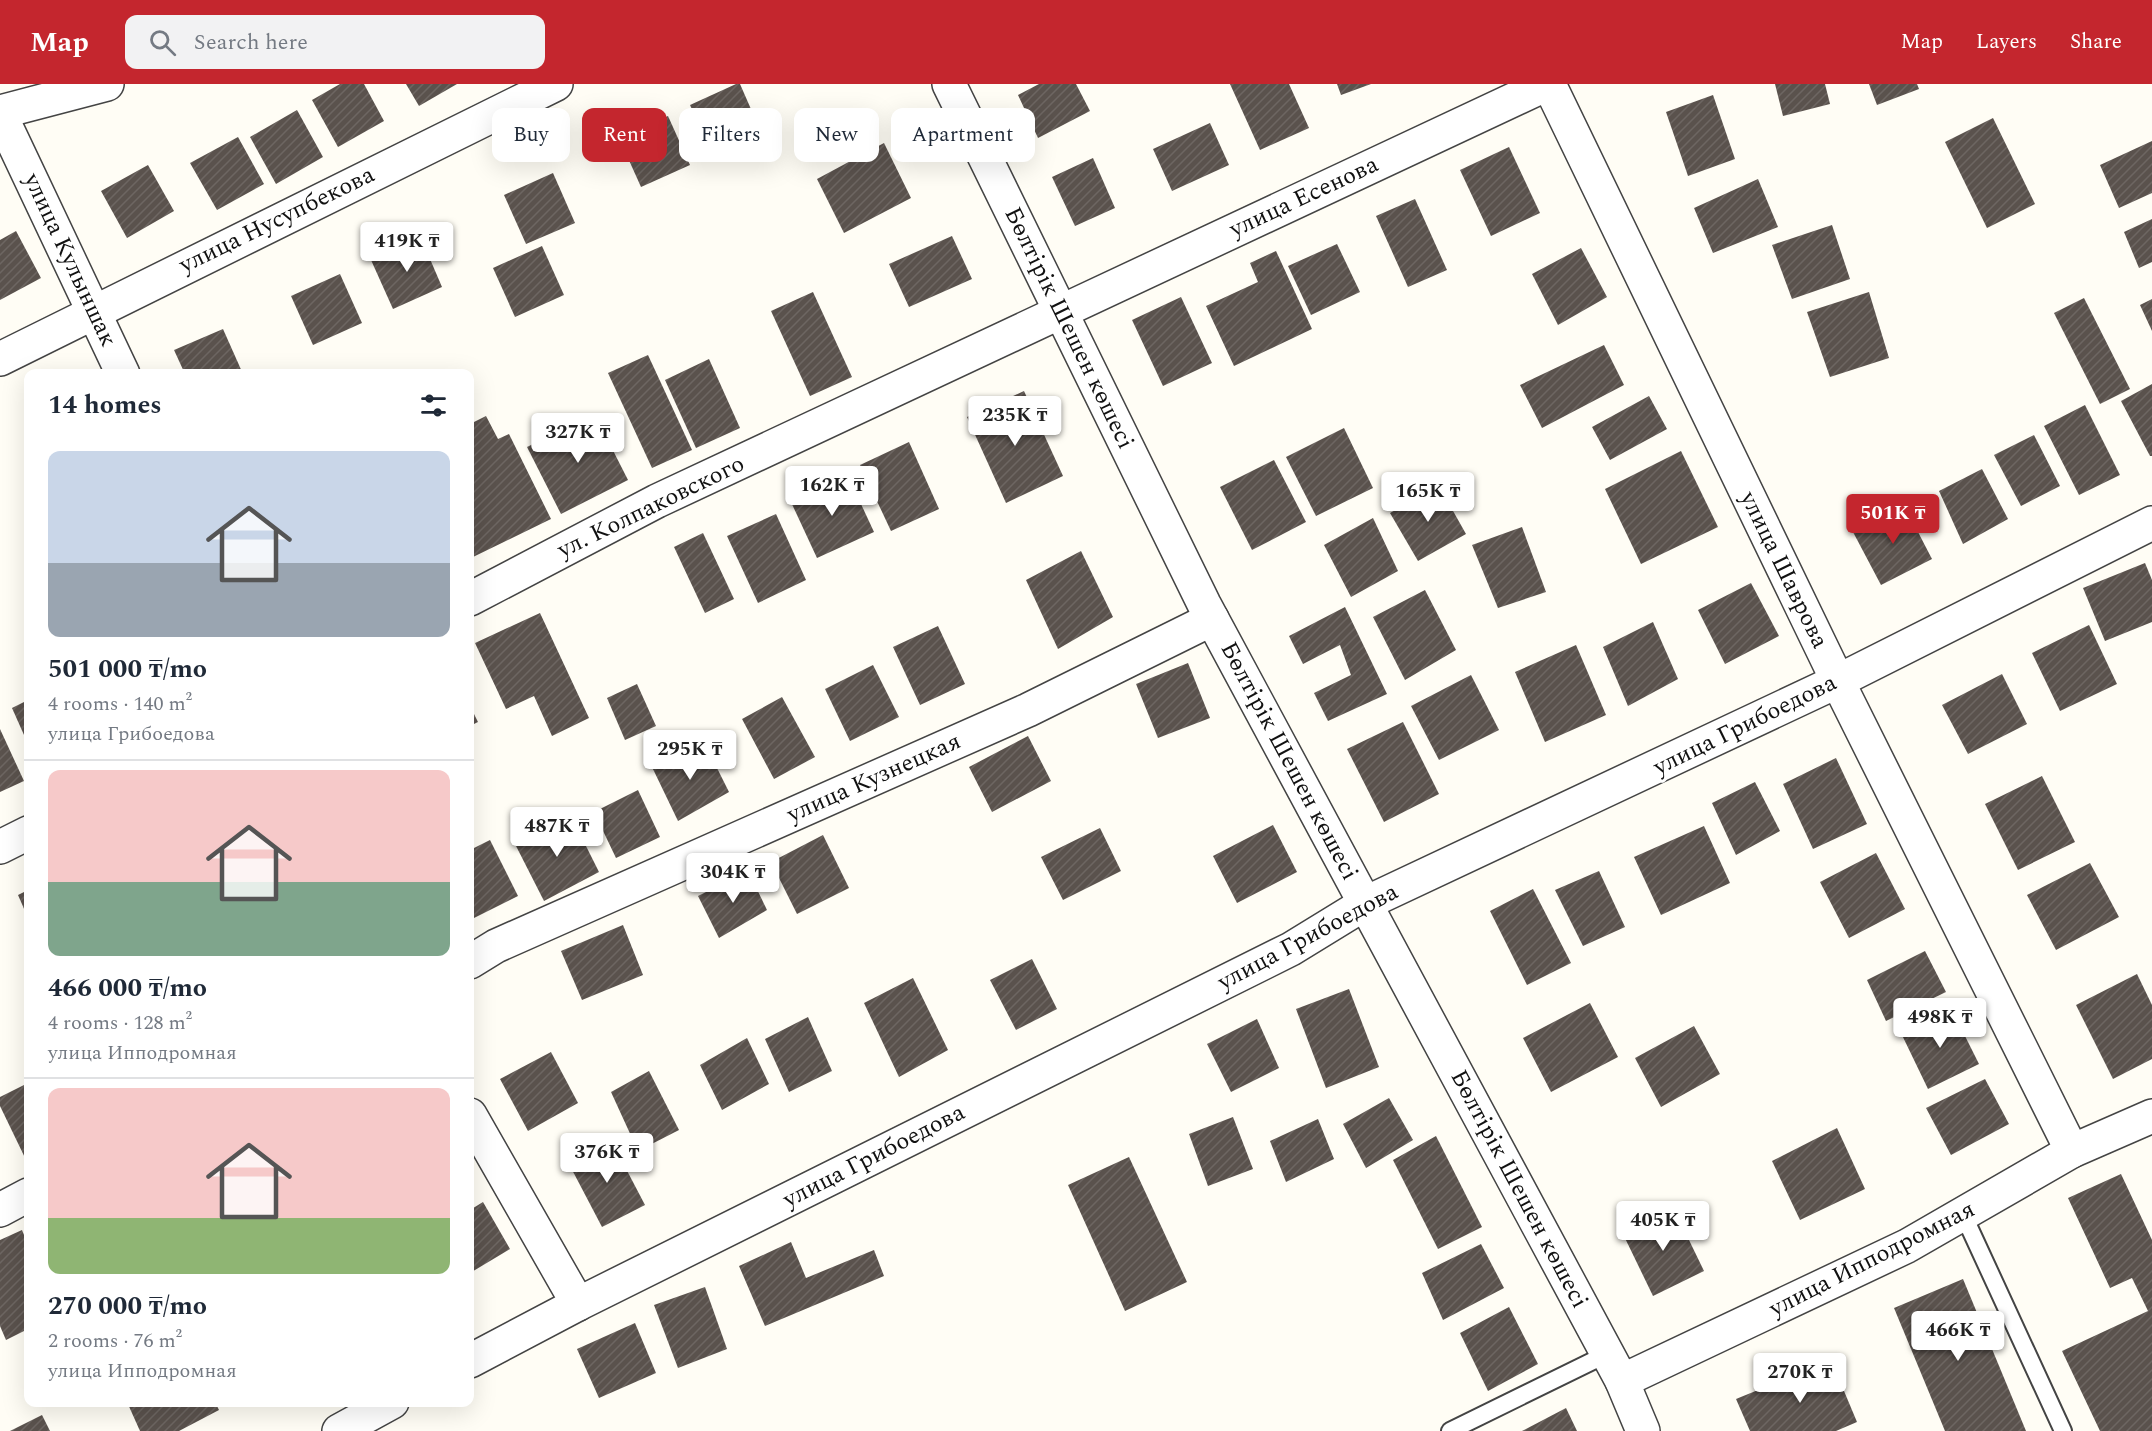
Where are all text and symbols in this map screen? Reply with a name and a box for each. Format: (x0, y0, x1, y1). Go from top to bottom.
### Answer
search box (125, 15, 545, 69)
text: Map (30, 21, 89, 64)
icon: search (146, 26, 179, 59)
text: Search here (194, 26, 308, 59)
text: Map (1901, 26, 1943, 58)
text: Layers (1976, 26, 2037, 58)
text: Share (2070, 26, 2122, 58)
chip: Buy (492, 108, 570, 162)
chip: Rent (582, 108, 667, 162)
chip: Filters (679, 108, 782, 162)
chip: New (794, 108, 879, 162)
chip: Apartment (891, 108, 1035, 162)
street label: улица Есенова (1223, 147, 1385, 248)
street label: улица Нусупбекова (172, 157, 381, 283)
street label: улица Кулыншак (14, 166, 126, 353)
street label: Бөлтірік Шешен көшесі (995, 201, 1143, 455)
pin: 419K ₸ (358, 222, 456, 273)
text: 419K ₸ (374, 226, 440, 256)
text: 14 homes (48, 385, 162, 425)
icon: filters (417, 389, 450, 422)
pin: 235K ₸ (966, 396, 1064, 447)
text: 235K ₸ (982, 400, 1048, 430)
pin: 327K ₸ (529, 413, 627, 464)
text: 327K ₸ (545, 417, 611, 447)
street label: ул. Kолпаковского (550, 446, 751, 568)
pin: 162K ₸ (783, 466, 881, 517)
text: 162K ₸ (799, 470, 865, 500)
pin: 165K ₸ (1379, 472, 1477, 523)
text: 165K ₸ (1395, 476, 1461, 506)
street label: улица Шаврова (1730, 484, 1838, 655)
icon: home (195, 490, 303, 598)
pin: 501K ₸ (1844, 494, 1942, 545)
text: 501K ₸ (1860, 498, 1926, 528)
street label: Бөлтірік Шешен көшесі (1211, 635, 1367, 887)
text: 501 000 ₸/mo (48, 649, 207, 689)
street label: улица Грибоедова (1646, 665, 1843, 785)
text: 4 rooms · 140 m² (48, 689, 192, 719)
text: улица Грибоедова (48, 719, 215, 749)
street label: улица Кузнецкая (780, 724, 967, 833)
pin: 295K ₸ (641, 730, 739, 781)
text: 295K ₸ (657, 734, 723, 764)
pin: 487K ₸ (508, 807, 606, 858)
icon: home (195, 809, 303, 917)
text: 487K ₸ (524, 811, 590, 841)
pin: 304K ₸ (684, 853, 782, 904)
text: 304K ₸ (700, 857, 766, 887)
street label: улица Грибоедова (1210, 874, 1405, 1000)
text: 466 000 ₸/mo (48, 968, 207, 1008)
pin: 498K ₸ (1891, 998, 1989, 1049)
text: 498K ₸ (1907, 1002, 1973, 1032)
text: 4 rooms · 128 m² (48, 1008, 192, 1038)
text: улица Ипподромная (48, 1038, 237, 1068)
street label: Бөлтірік Шешен көшесі (1441, 1063, 1597, 1315)
street label: улица Грибоедова (776, 1094, 972, 1218)
icon: home (195, 1127, 303, 1235)
pin: 376K ₸ (558, 1133, 656, 1184)
text: 376K ₸ (574, 1137, 640, 1167)
street label: улица Ипподромная (1762, 1192, 1981, 1327)
pin: 405K ₸ (1614, 1201, 1712, 1252)
text: 405K ₸ (1630, 1205, 1696, 1235)
text: 270 000 ₸/mo (48, 1286, 207, 1326)
pin: 466K ₸ (1909, 1311, 2007, 1362)
text: 466K ₸ (1925, 1315, 1991, 1345)
text: 2 rooms · 76 m² (48, 1326, 182, 1356)
pin: 270K ₸ (1751, 1353, 1849, 1404)
text: улица Ипподромная (48, 1356, 237, 1386)
text: 270K ₸ (1767, 1357, 1833, 1387)

